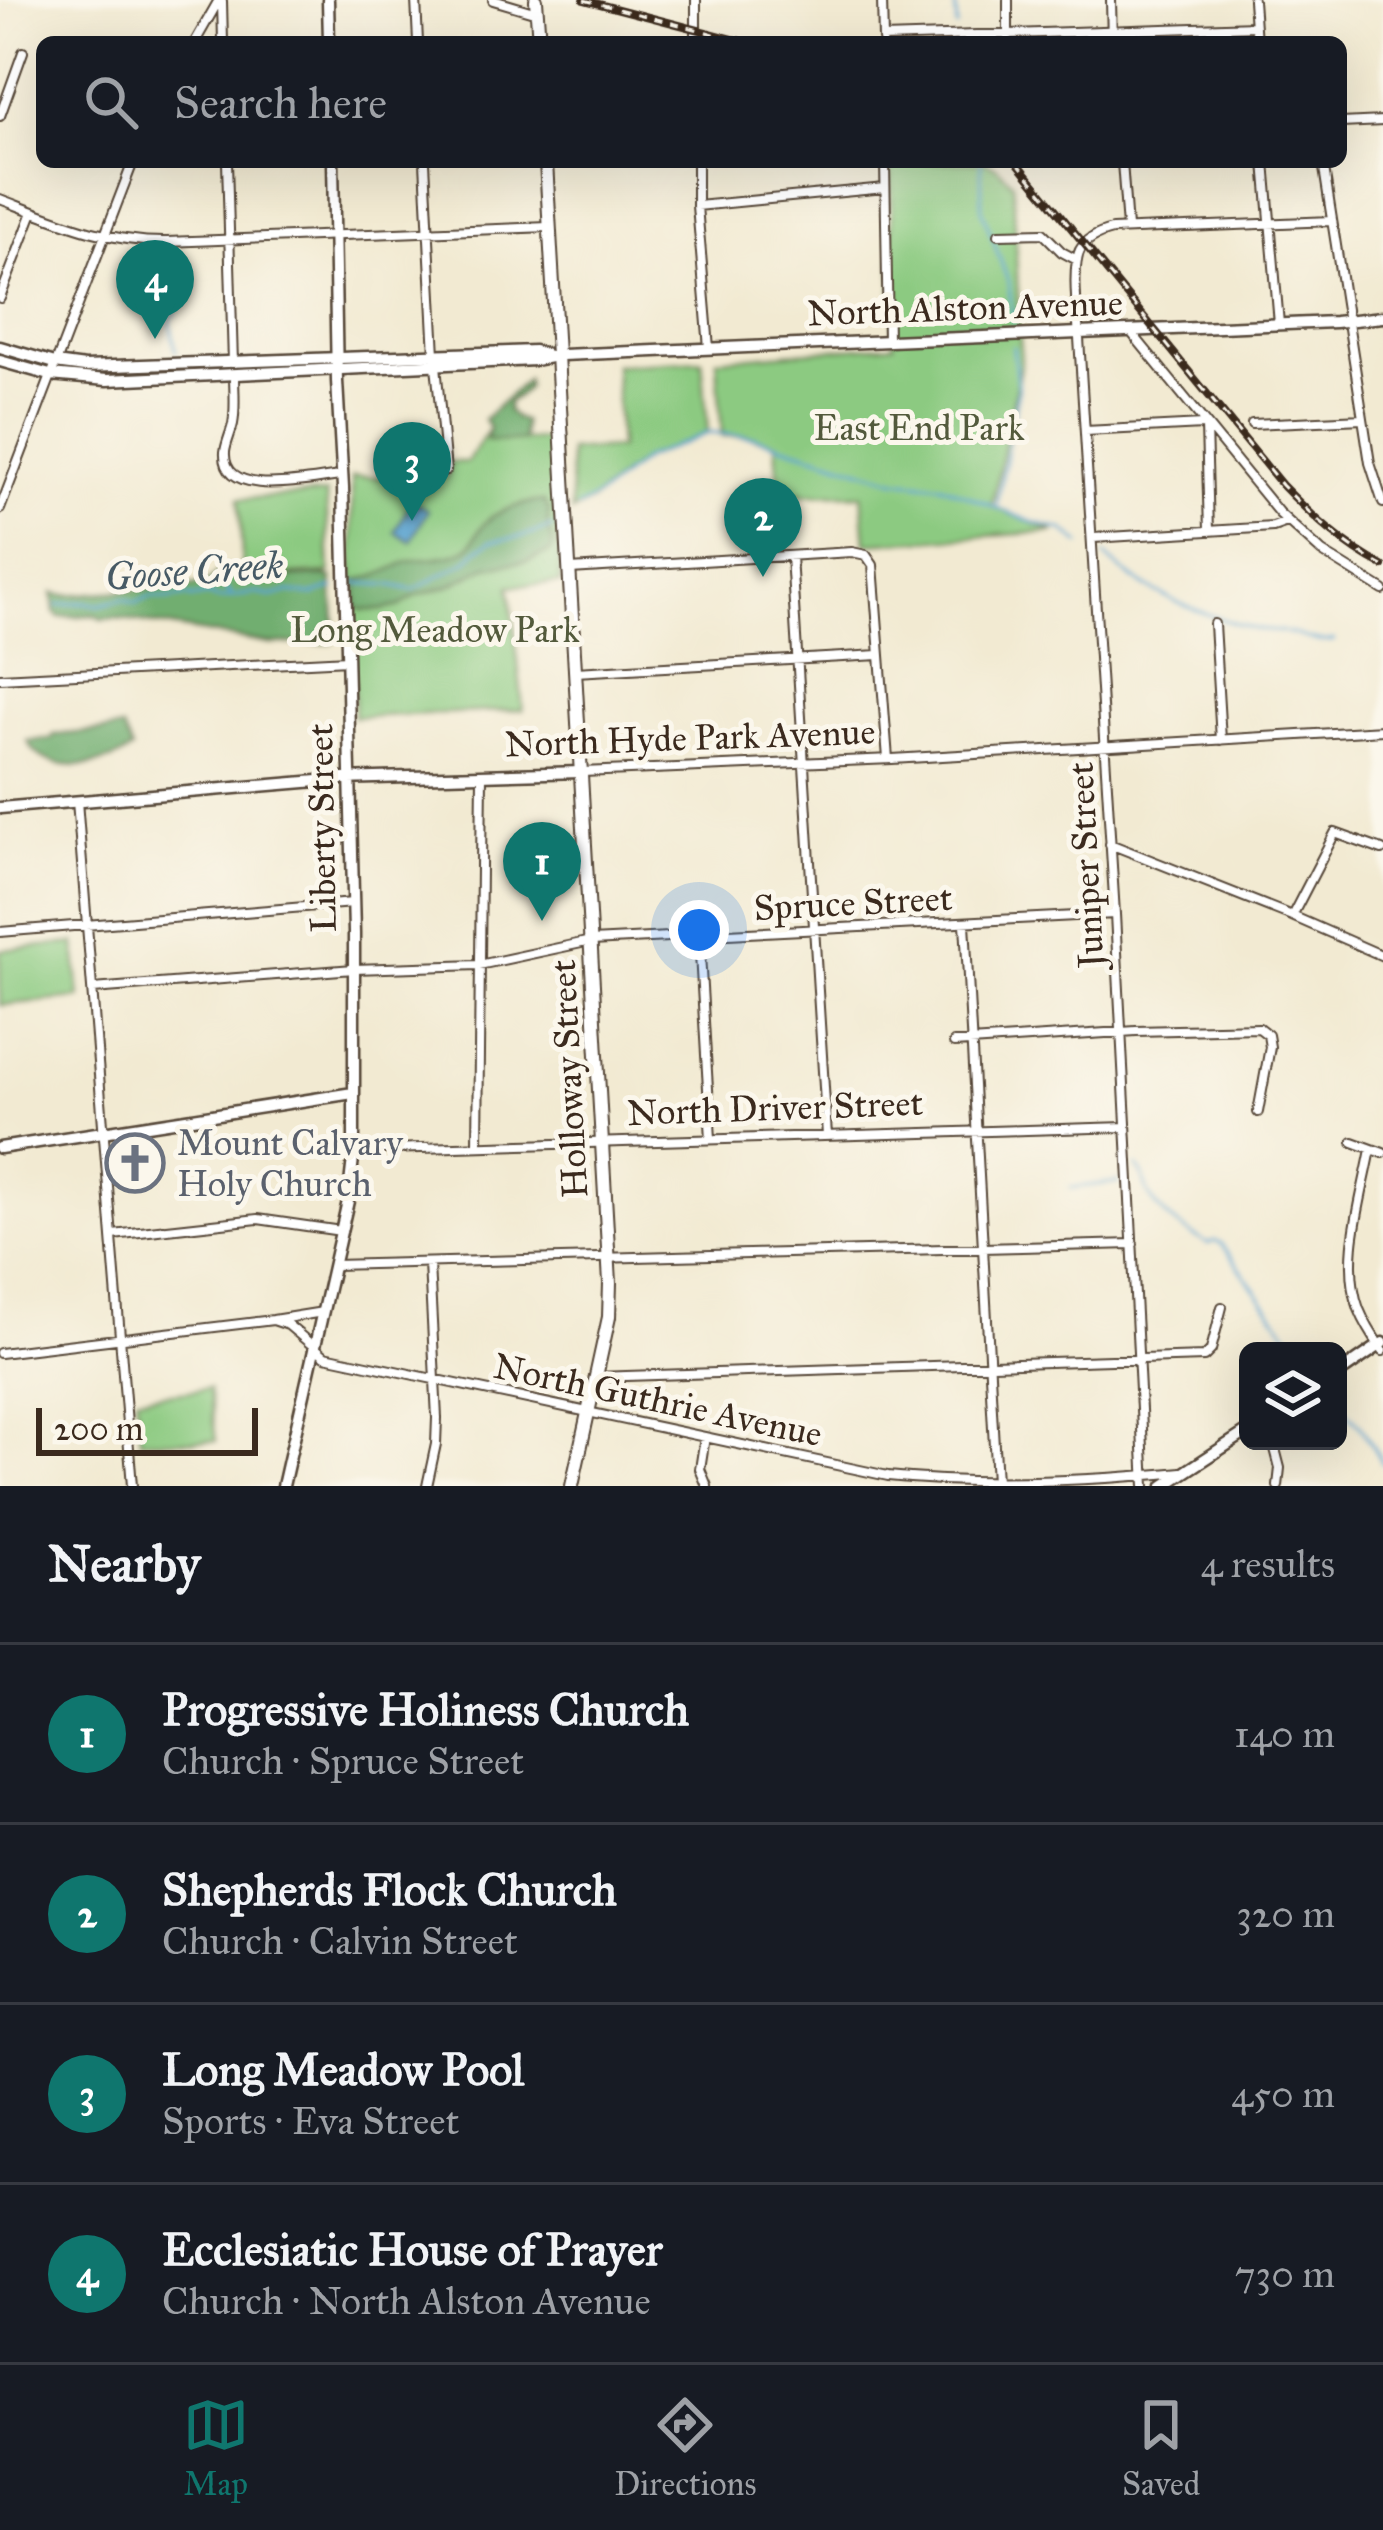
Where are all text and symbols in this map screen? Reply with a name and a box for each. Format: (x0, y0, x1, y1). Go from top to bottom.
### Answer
search box (36, 36, 1347, 168)
icon: search (78, 69, 144, 135)
text: Search here (174, 75, 387, 130)
pin: 4 (116, 240, 194, 339)
street label: North Alston Avenue (806, 281, 1124, 335)
park label: East End Park (814, 406, 1025, 450)
pin: 3 (373, 422, 451, 521)
pin: 2 (724, 478, 802, 577)
water label: Goose Creek (103, 541, 285, 601)
park label: Long Meadow Park (291, 608, 580, 652)
street label: North Hyde Park Avenue (504, 710, 876, 766)
street label: Liberty Street (298, 723, 346, 933)
street label: Juniper Street (1059, 761, 1114, 973)
pin: 1 (503, 822, 581, 921)
street label: Spruce Street (753, 876, 954, 930)
your location (669, 900, 729, 960)
street label: Holloway Street (541, 958, 597, 1199)
street label: North Driver Street (626, 1081, 924, 1135)
place label: Mount Calvary Holy Church (177, 1121, 404, 1206)
church icon: Mount Calvary Holy Church (104, 1132, 166, 1194)
map controls (1239, 1342, 1347, 1450)
button: layers (1239, 1342, 1347, 1450)
street label: North Guthrie Avenue (490, 1344, 826, 1456)
scale bar (36, 1402, 258, 1455)
text: 200 m (54, 1409, 144, 1449)
text: Nearby (48, 1533, 200, 1595)
text: 4 results (1201, 1540, 1335, 1588)
text: Progressive Holiness Church (162, 1682, 689, 1737)
text: 1 (79, 1710, 95, 1758)
text: 140 m (1234, 1710, 1335, 1758)
text: Church · Spruce Street (162, 1737, 524, 1785)
text: Shepherds Flock Church (162, 1862, 617, 1917)
text: 2 (77, 1890, 97, 1938)
text: 320 m (1236, 1890, 1335, 1938)
text: Church · Calvin Street (162, 1917, 518, 1965)
text: Long Meadow Pool (162, 2042, 524, 2097)
text: 3 (79, 2070, 95, 2118)
text: 450 m (1231, 2070, 1335, 2118)
text: Sports · Eva Street (162, 2097, 459, 2145)
text: Ecclesiatic House of Prayer (162, 2222, 663, 2277)
text: 4 (76, 2250, 98, 2298)
text: 730 m (1235, 2250, 1335, 2298)
text: Church · North Alston Avenue (162, 2277, 651, 2325)
tab: Map (183, 2392, 249, 2504)
tab: Directions (614, 2392, 756, 2504)
tab: Saved (1122, 2392, 1200, 2504)

